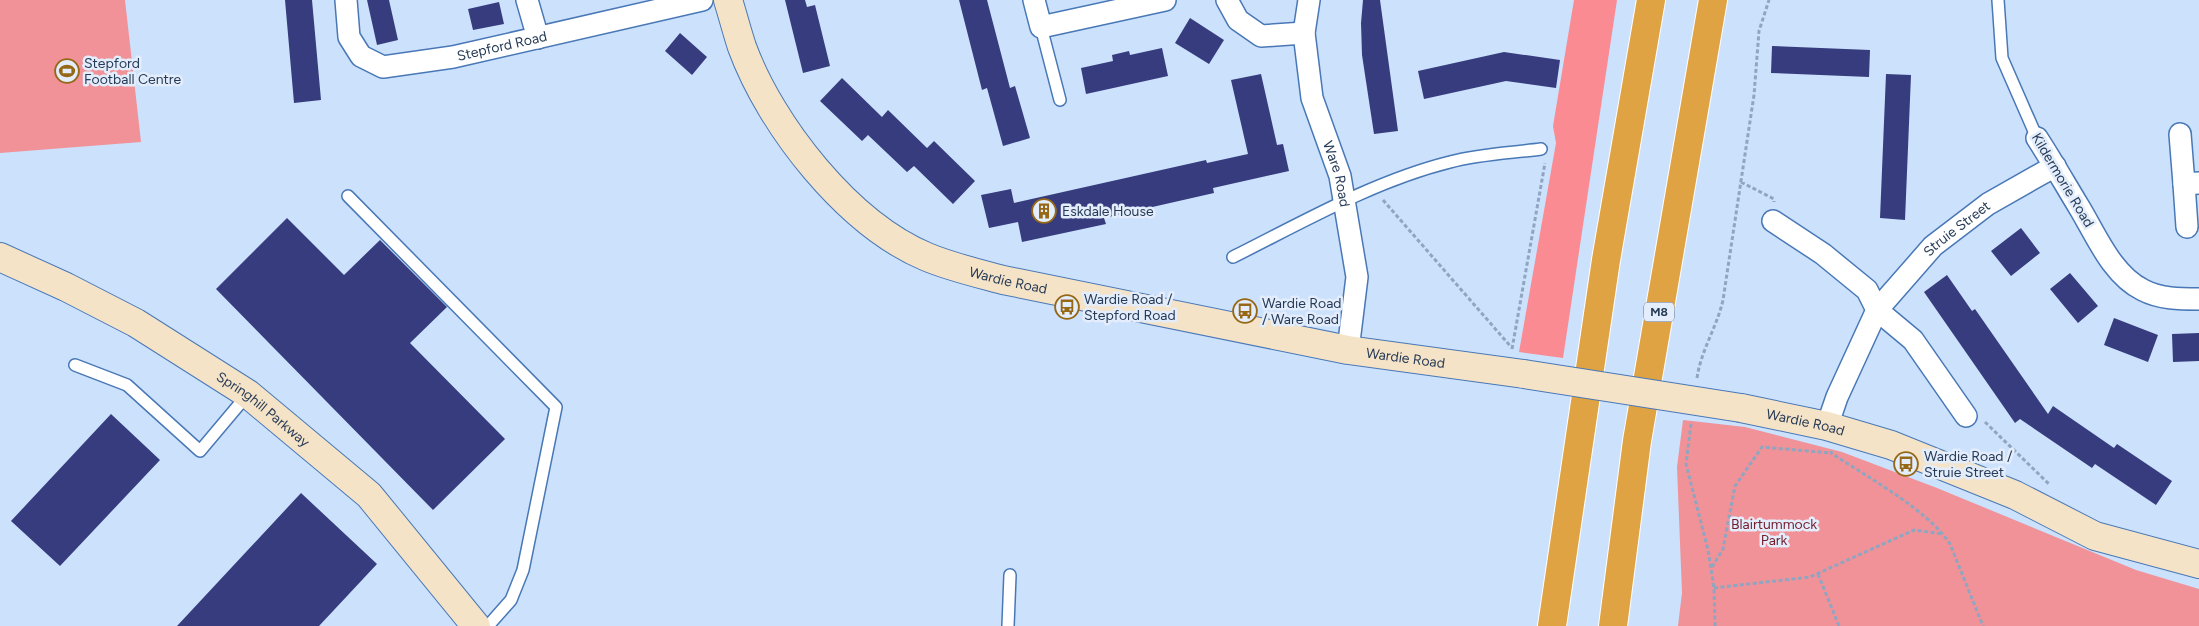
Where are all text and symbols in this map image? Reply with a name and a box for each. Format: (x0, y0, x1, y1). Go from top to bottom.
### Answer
street label: Stepford Road (455, 28, 549, 65)
place label: Stepford Football Centre (84, 55, 182, 88)
sports icon: Stepford Football Centre (54, 58, 80, 84)
street label: Kildermorie Road (2028, 130, 2097, 230)
street label: Ware Road (1319, 139, 1353, 208)
street label: Struie Street (1920, 197, 1994, 260)
building icon: Eskdale House (1031, 198, 1057, 224)
place label: Eskdale House (1062, 203, 1154, 220)
street label: Wardie Road (967, 263, 1049, 298)
place label: Wardie Road / Stepford Road (1084, 291, 1176, 324)
bus stop icon: Wardie Road / Stepford Road (1054, 294, 1080, 320)
place label: Wardie Road / Ware Road (1262, 295, 1342, 328)
bus stop icon: Wardie Road / Ware Road (1232, 298, 1258, 324)
road number: M8 (1644, 302, 1674, 322)
street label: Wardie Road (1365, 345, 1446, 372)
street label: Springhill Parkway (213, 368, 313, 451)
street label: Wardie Road (1765, 406, 1846, 440)
place label: Wardie Road / Struie Street (1924, 448, 2013, 481)
bus stop icon: Wardie Road / Struie Street (1893, 451, 1919, 477)
park label: Blairtummock Park (1731, 516, 1817, 549)

